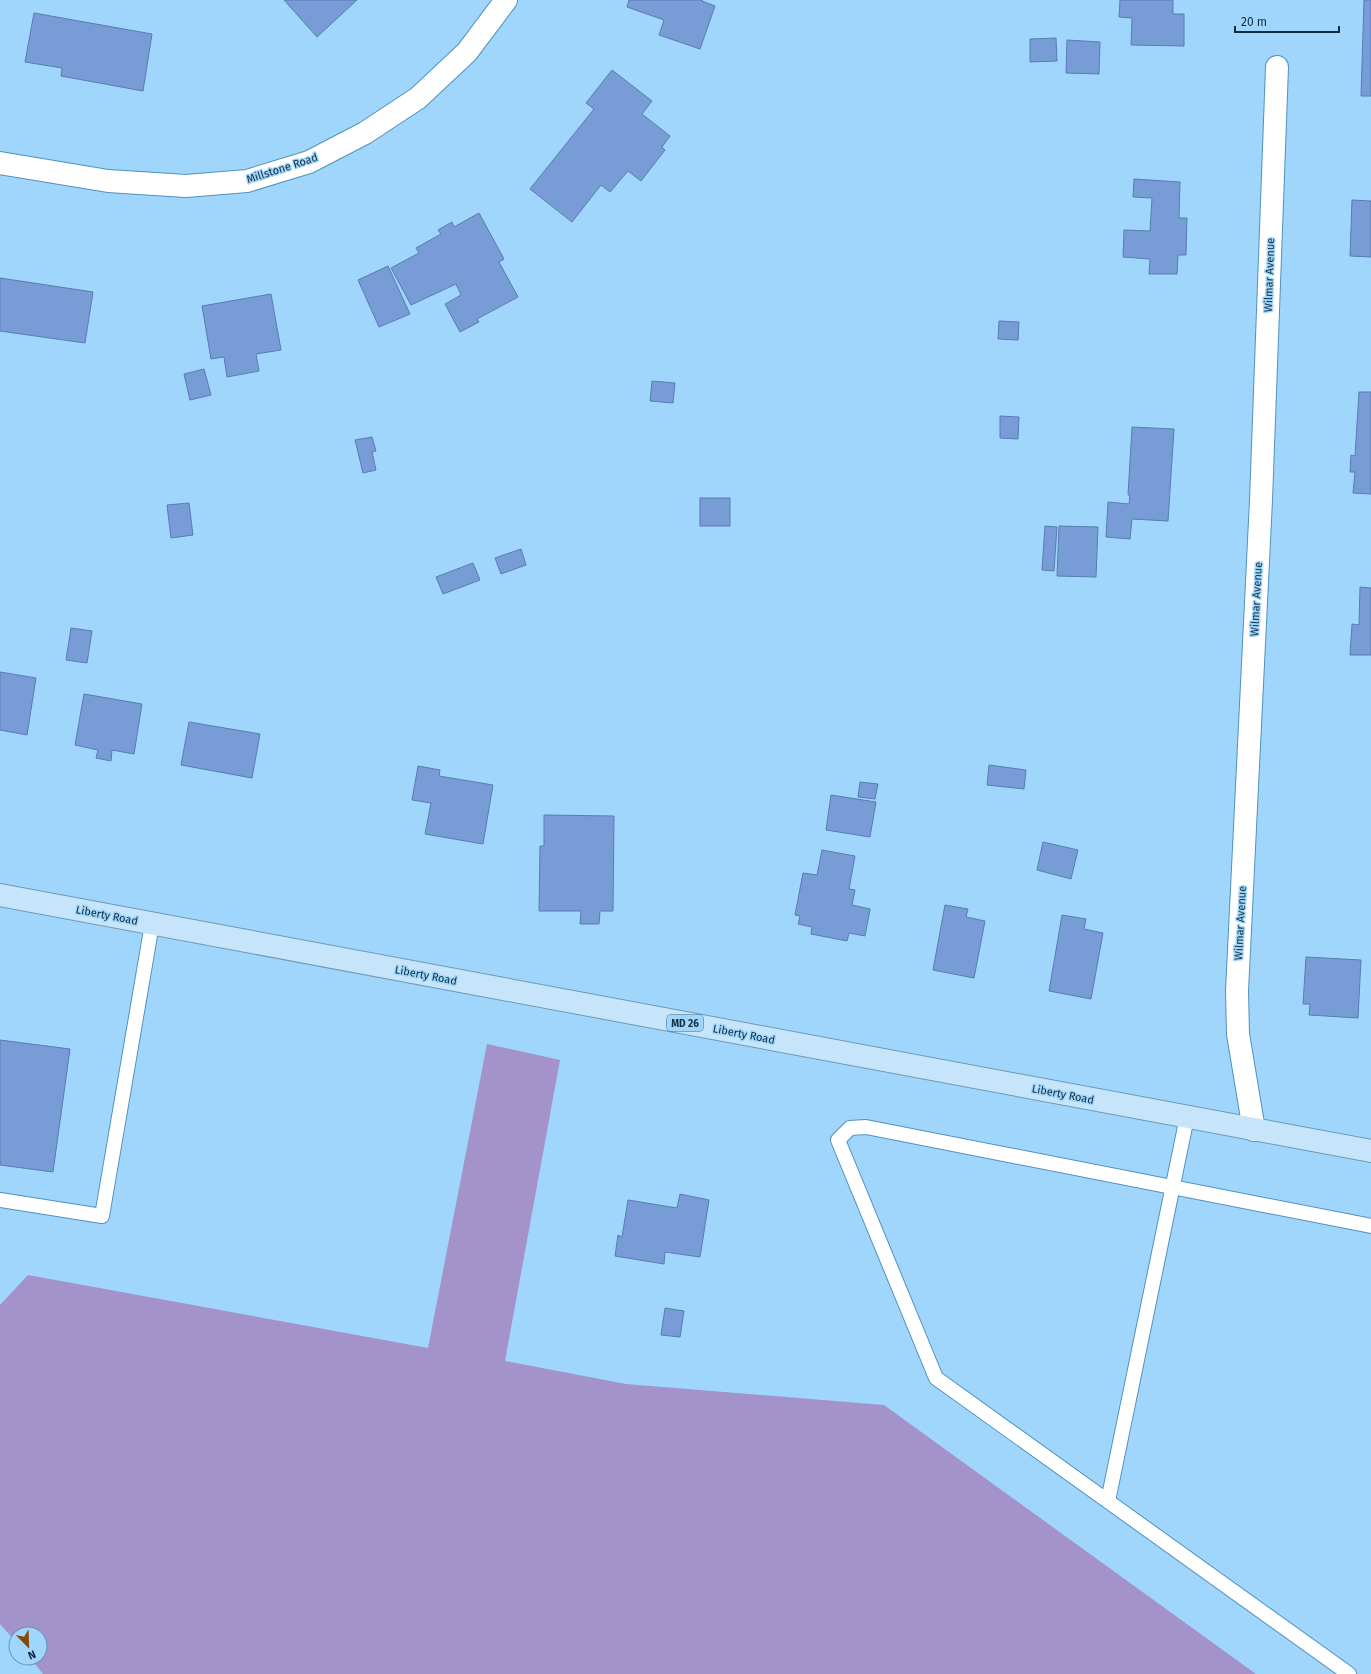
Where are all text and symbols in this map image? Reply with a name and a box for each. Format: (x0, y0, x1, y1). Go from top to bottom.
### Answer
scale bar (1235, 8, 1339, 34)
text: 20 m (1241, 15, 1267, 29)
street label: Millstone Road (245, 151, 319, 186)
street label: Wilmar Avenue (1262, 238, 1277, 312)
street label: Wilmar Avenue (1248, 561, 1265, 637)
street label: Wilmar Avenue (1232, 885, 1249, 961)
street label: Liberty Road (75, 903, 139, 928)
street label: Liberty Road (394, 963, 458, 988)
road number: MD 26 (667, 1015, 703, 1031)
street label: Liberty Road (712, 1022, 776, 1047)
street label: Liberty Road (1031, 1082, 1095, 1107)
north arrow (8, 1626, 48, 1666)
text: N (26, 1647, 38, 1662)

